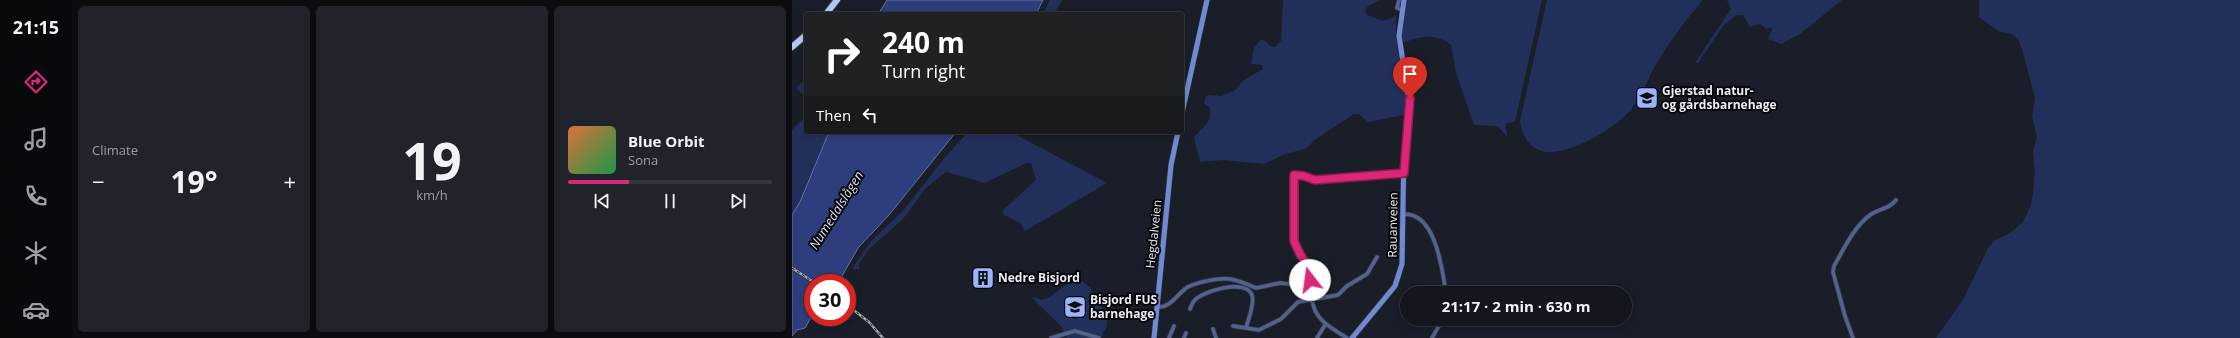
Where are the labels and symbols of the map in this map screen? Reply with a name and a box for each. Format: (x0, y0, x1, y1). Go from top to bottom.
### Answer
pin (1393, 57, 1427, 98)
place label: Gjerstad natur- og gårdsbarnehage (1662, 82, 1777, 113)
school or university icon: Gjerstad natur- og gårdsbarnehage (1634, 85, 1660, 111)
water label: Numedalslågen (805, 167, 867, 253)
street label: Rauanveien (1383, 192, 1402, 258)
street label: Hegdalveien (1141, 199, 1166, 269)
position arrow (1289, 259, 1331, 301)
building icon: Nedre Bisjord (970, 265, 996, 291)
place label: Nedre Bisjord (998, 269, 1080, 286)
speed limit sign: 30 (804, 274, 856, 326)
place label: Bisjord FUS barnehage (1090, 291, 1158, 322)
school or university icon: Bisjord FUS barnehage (1062, 294, 1088, 320)

